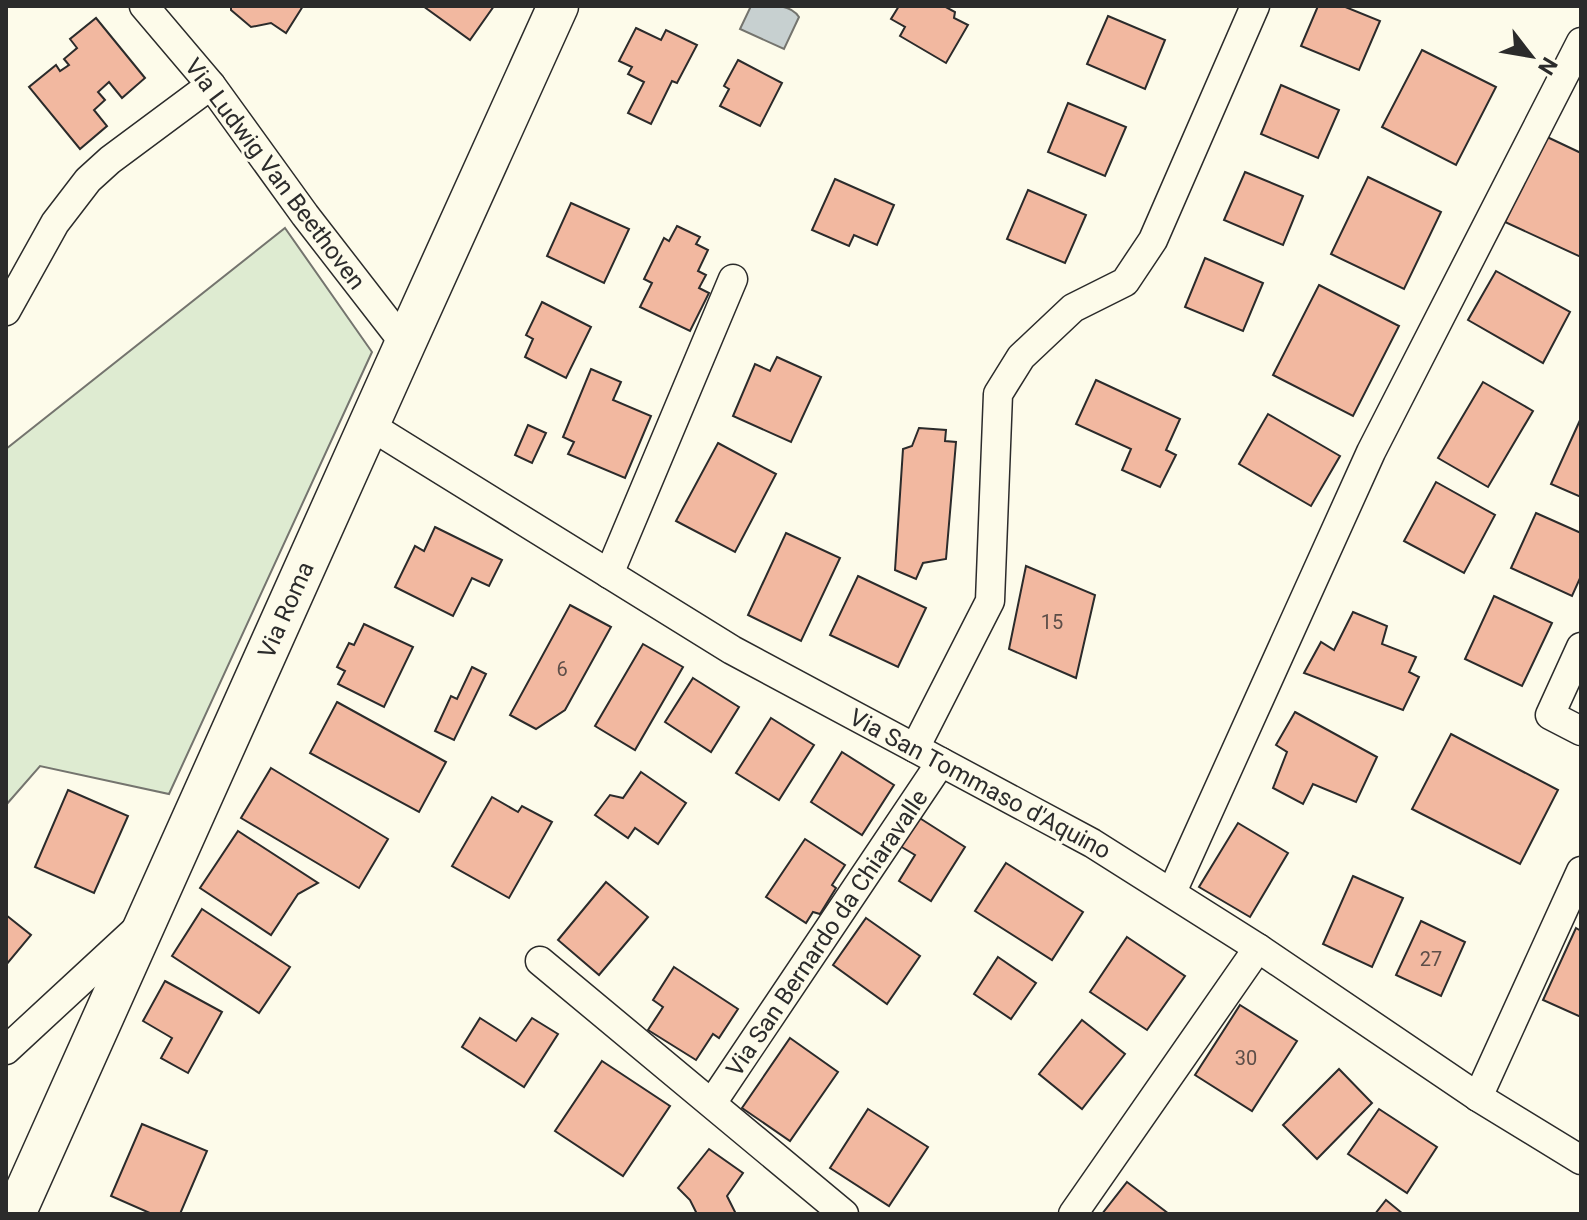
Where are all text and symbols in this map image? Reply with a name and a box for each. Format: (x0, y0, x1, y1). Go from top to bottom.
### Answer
north arrow (1491, 16, 1571, 96)
street label: Via Ludwig Van Beethoven (179, 53, 371, 295)
text: N (1533, 53, 1562, 79)
street label: Via Roma (252, 557, 320, 663)
house number: 15 (1041, 610, 1063, 634)
house number: 6 (556, 657, 568, 681)
street label: Via San Tommaso d'Aquino (845, 703, 1115, 865)
street label: Via San Bernardo da Chiaravalle (720, 784, 934, 1082)
house number: 27 (1420, 947, 1442, 971)
house number: 30 (1235, 1046, 1257, 1070)

